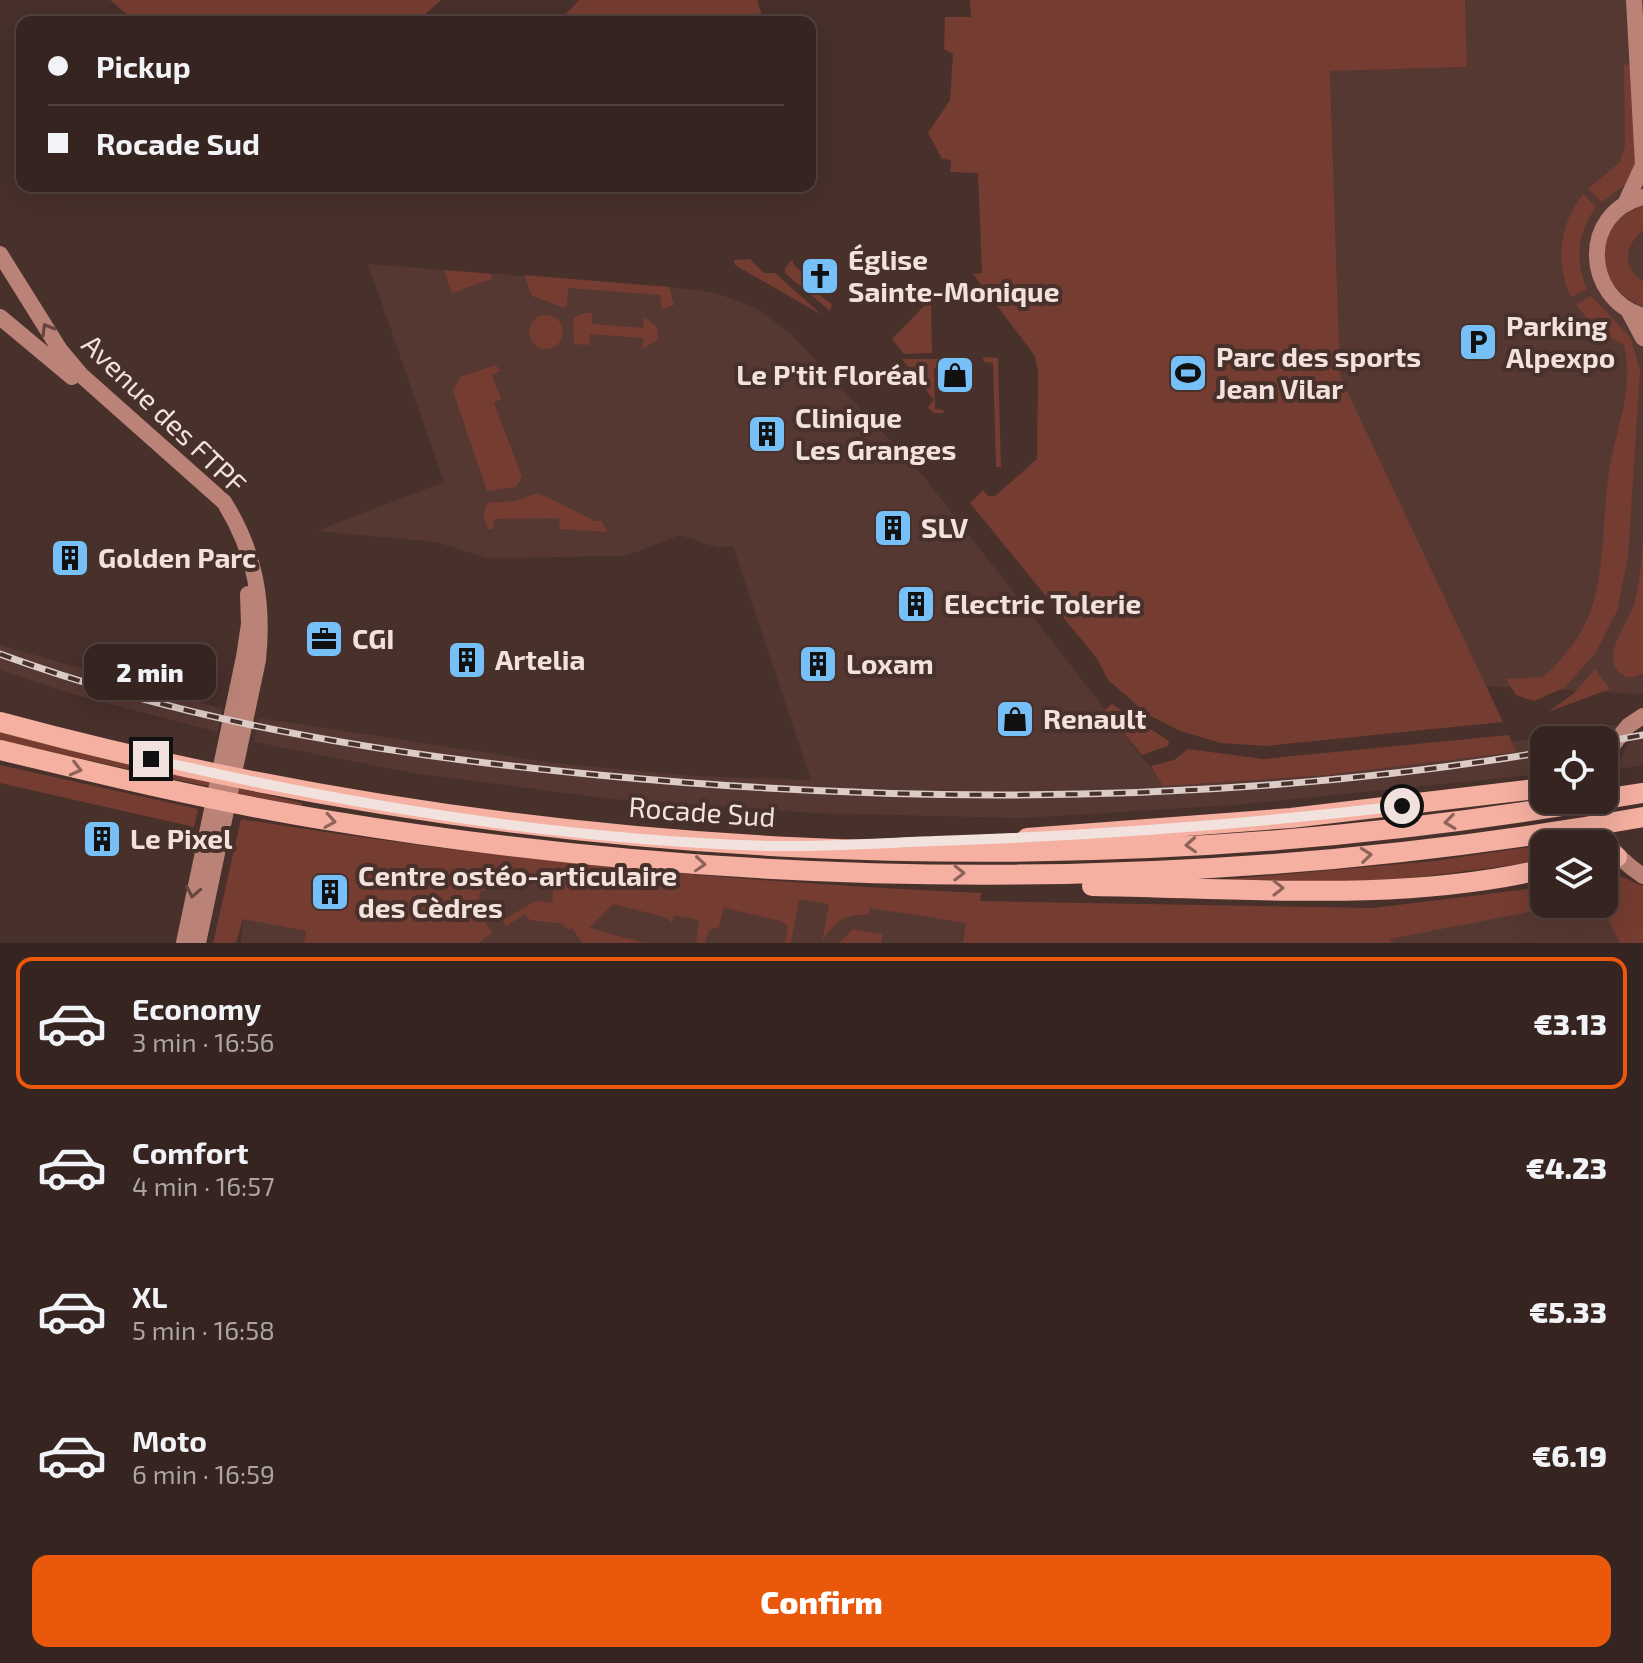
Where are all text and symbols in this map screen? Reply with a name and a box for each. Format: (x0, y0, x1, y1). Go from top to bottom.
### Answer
text: Pickup (96, 48, 191, 84)
text: Rocade Sud (96, 125, 260, 161)
place label: Église Sainte-Monique (848, 242, 1060, 308)
church icon: Église Sainte-Monique (799, 255, 841, 297)
place label: Parking Alpexpo (1506, 308, 1615, 374)
parking icon: Parking Alpexpo (1457, 321, 1499, 363)
one-way arrow (41, 323, 57, 338)
street label: Avenue des FTPF (76, 327, 254, 500)
place label: Parc des sports Jean Vilar (1216, 339, 1421, 405)
sports icon: Parc des sports Jean Vilar (1167, 352, 1209, 394)
shop icon: Le P'tit Floréal (934, 354, 976, 396)
place label: Le P'tit Floréal (736, 357, 928, 391)
place label: Clinique Les Granges (795, 400, 956, 466)
building icon: Clinique Les Granges (746, 413, 788, 455)
building icon: SLV (872, 507, 914, 549)
place label: SLV (921, 510, 968, 544)
building icon: Golden Parc (49, 537, 91, 579)
place label: Golden Parc (98, 540, 256, 574)
building icon: Electric Tolerie (895, 583, 937, 625)
place label: Electric Tolerie (944, 586, 1141, 620)
office icon: CGI (303, 618, 345, 660)
place label: CGI (352, 621, 395, 655)
building icon: Artelia (446, 639, 488, 681)
place label: Artelia (495, 642, 585, 676)
callout: 2 min (85, 643, 217, 699)
building icon: Loxam (797, 643, 839, 685)
place label: Loxam (846, 646, 934, 680)
text: 2 min (116, 656, 184, 687)
shop icon: Renault (994, 698, 1036, 740)
place label: Renault (1043, 701, 1146, 735)
map controls (1530, 726, 1618, 918)
button: locate (1530, 726, 1618, 814)
route end (133, 741, 169, 777)
one-way arrow (68, 759, 82, 776)
route start (1384, 788, 1420, 824)
street label: Rocade Sud (627, 789, 777, 833)
one-way arrow (324, 812, 337, 829)
one-way arrow (1443, 813, 1456, 830)
building icon: Le Pixel (81, 818, 123, 860)
place label: Le Pixel (130, 821, 233, 855)
button: layers (1530, 830, 1618, 918)
one-way arrow (1184, 837, 1197, 854)
one-way arrow (1360, 847, 1373, 864)
one-way arrow (694, 855, 707, 872)
place label: Centre ostéo-articulaire des Cèdres (358, 858, 677, 924)
one-way arrow (953, 865, 966, 882)
building icon: Centre ostéo-articulaire des Cèdres (309, 871, 351, 913)
one-way arrow (1272, 879, 1285, 897)
one-way arrow (186, 885, 203, 899)
icon: car (36, 987, 108, 1059)
text: Economy (132, 990, 261, 1026)
text: €3.13 (1534, 1005, 1607, 1041)
text: 3 min · 16:56 (132, 1026, 274, 1057)
icon: car (36, 1131, 108, 1203)
text: Comfort (132, 1134, 249, 1170)
text: €4.23 (1526, 1149, 1607, 1185)
text: 4 min · 16:57 (132, 1170, 274, 1201)
icon: car (36, 1275, 108, 1347)
text: XL (132, 1278, 167, 1314)
text: €5.33 (1529, 1293, 1607, 1329)
text: 5 min · 16:58 (132, 1314, 275, 1345)
icon: car (36, 1419, 108, 1491)
text: Moto (132, 1422, 207, 1458)
text: €6.19 (1532, 1437, 1607, 1473)
text: 6 min · 16:59 (132, 1458, 275, 1489)
button: Confirm (32, 1555, 1611, 1647)

